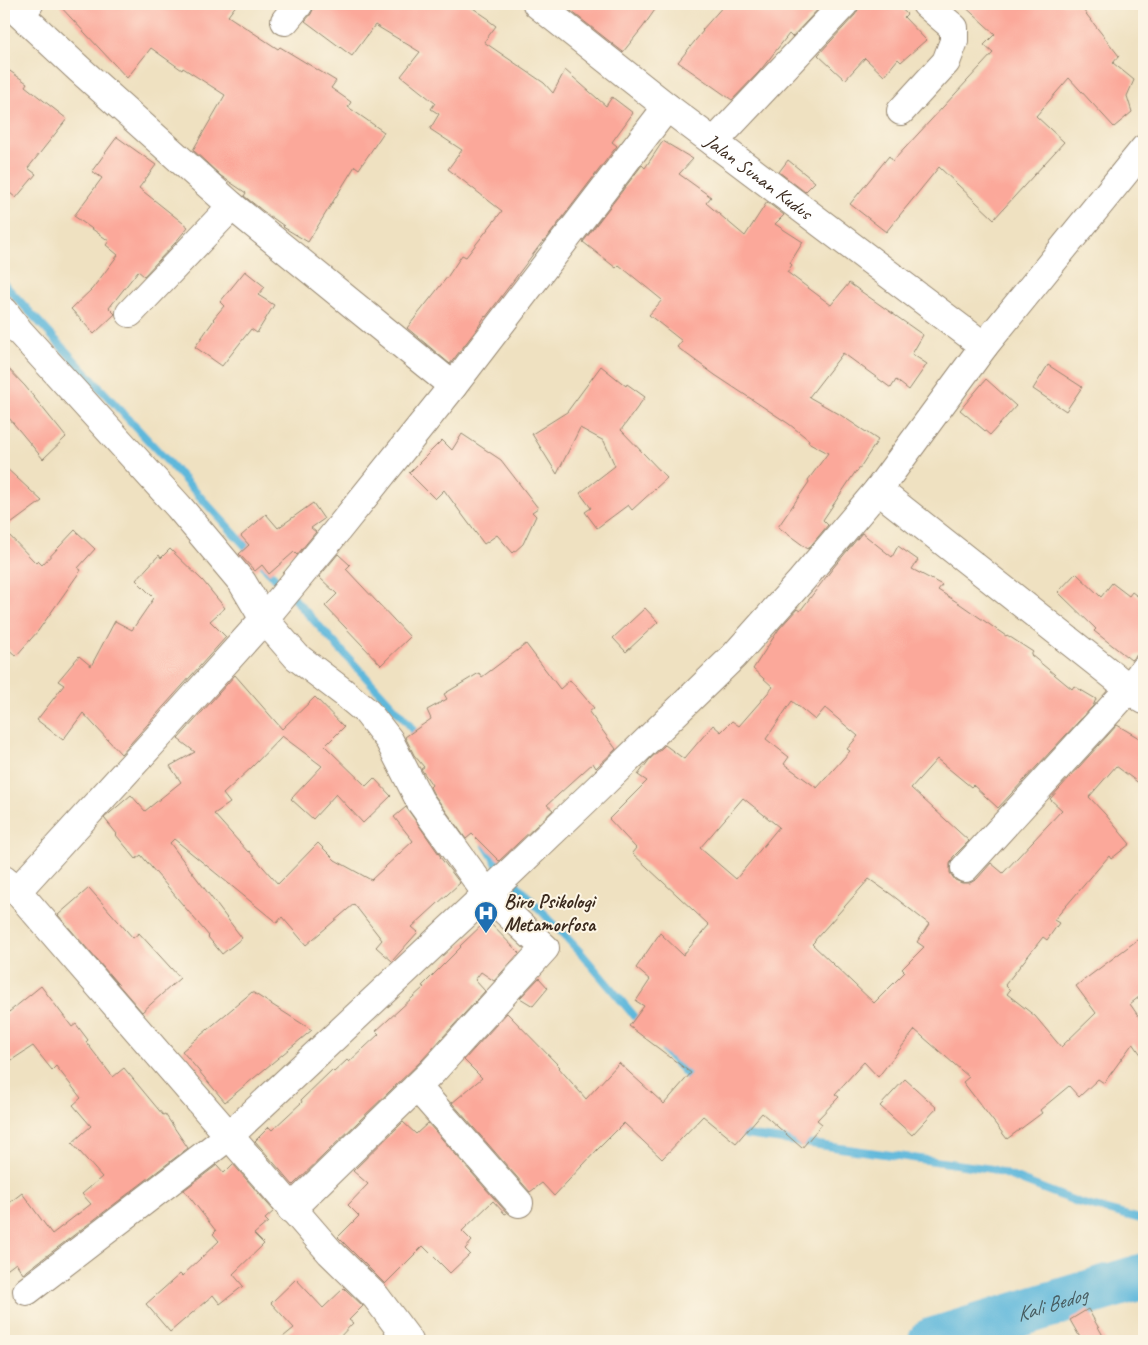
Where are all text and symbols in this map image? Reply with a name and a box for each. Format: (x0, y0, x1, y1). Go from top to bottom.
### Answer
street label: Jalan Sunan Kudus (699, 128, 819, 227)
place label: Biro Psikologi Metamorfosa (504, 889, 598, 937)
hospital icon: Biro Psikologi Metamorfosa (473, 900, 499, 934)
water label: Kali Bedog (1013, 1281, 1092, 1327)

